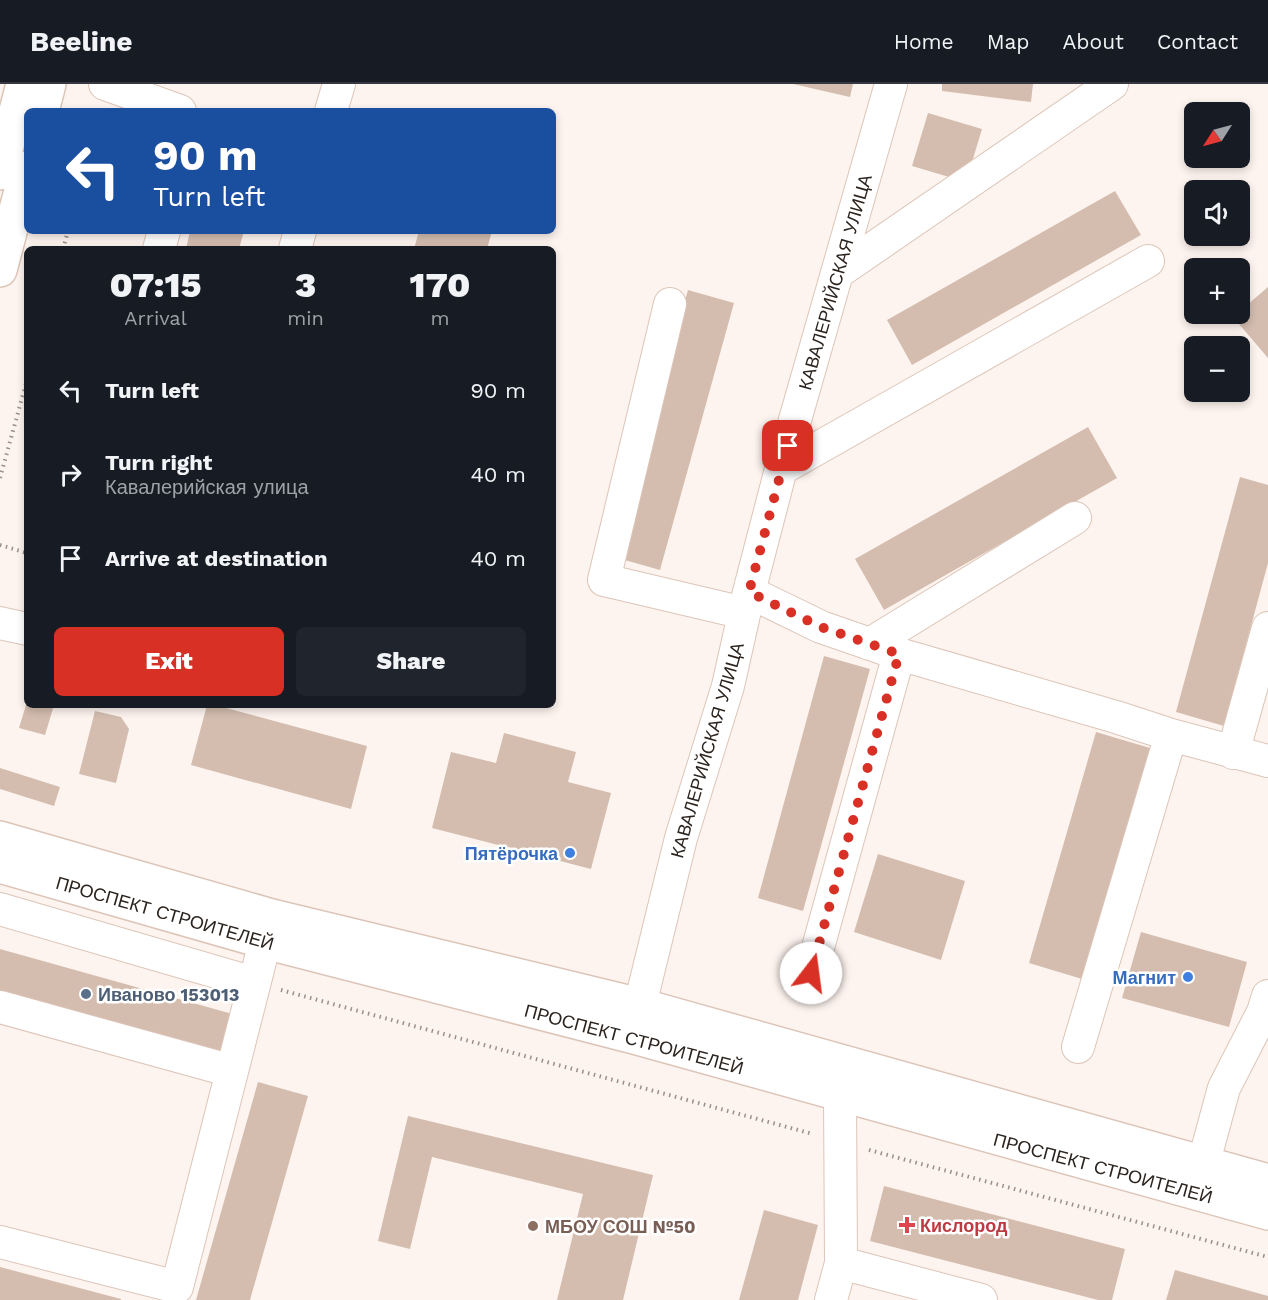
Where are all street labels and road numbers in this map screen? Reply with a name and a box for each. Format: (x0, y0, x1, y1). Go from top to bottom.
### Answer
street label: КАВАЛЕРИЙСКАЯ УЛИЦА (794, 172, 876, 392)
street label: КАВАЛЕРИЙСКАЯ УЛИЦА (666, 640, 748, 860)
street label: ПРОСПЕКТ СТРОИТЕЛЕЙ (54, 872, 276, 954)
street label: ПРОСПЕКТ СТРОИТЕЛЕЙ (522, 1000, 746, 1078)
street label: ПРОСПЕКТ СТРОИТЕЛЕЙ (991, 1129, 1215, 1207)

